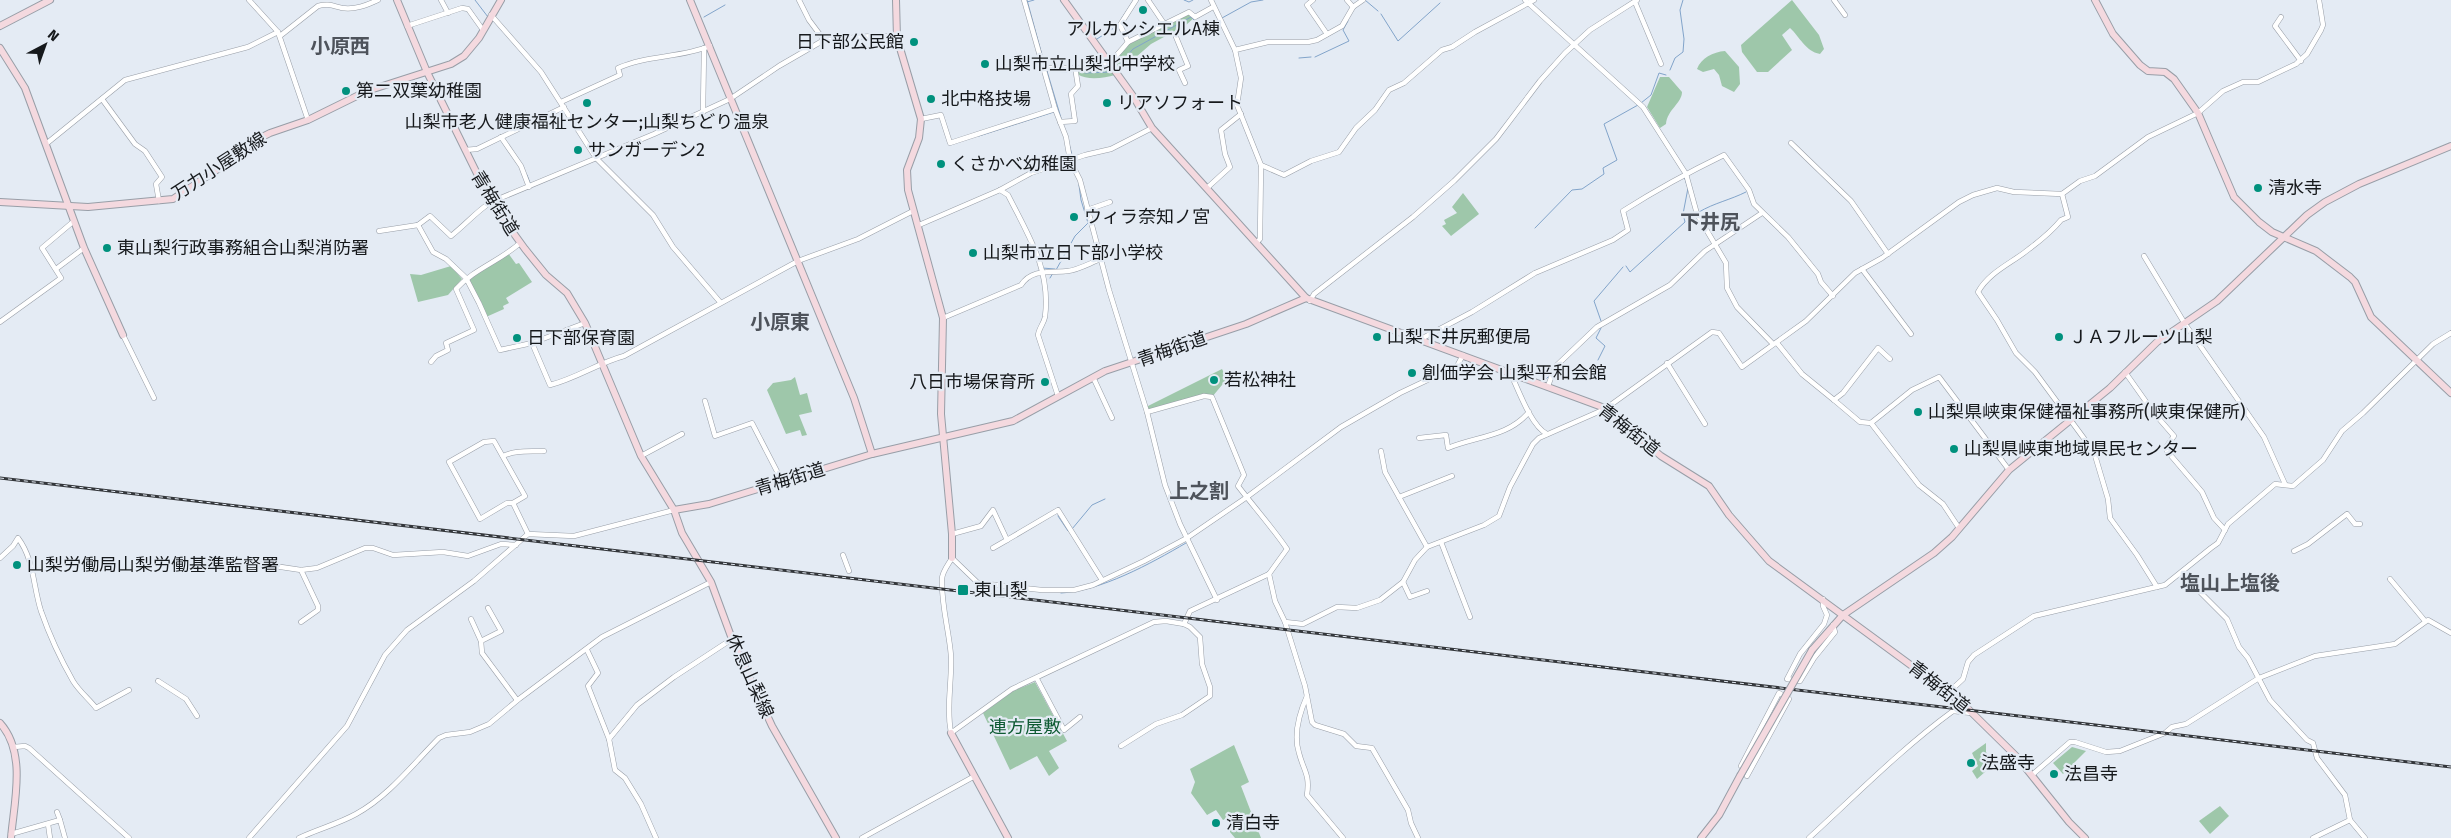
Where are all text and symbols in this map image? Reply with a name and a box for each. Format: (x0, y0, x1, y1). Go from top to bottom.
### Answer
marker: アルカンシエルA棟 (1137, 4, 1149, 16)
place label: アルカンシエルA棟 (1066, 18, 1220, 40)
north arrow (20, 20, 70, 70)
text: N (44, 26, 62, 45)
place label: 日下部公民館 (796, 31, 904, 53)
district label: 小原西 (310, 34, 370, 58)
marker: 日下部公民館 (908, 36, 920, 48)
place label: 山梨市立山梨北中学校 (995, 53, 1175, 75)
marker: 山梨市立山梨北中学校 (979, 58, 991, 70)
place label: 第二双葉幼稚園 (356, 80, 482, 102)
marker: 第二双葉幼稚園 (340, 85, 352, 97)
place label: 北中格技場 (941, 88, 1031, 110)
place label: リアソフォート (1117, 92, 1243, 114)
marker: 北中格技場 (925, 93, 937, 105)
marker: 山梨市老人健康福祉センター;山梨ちどり温泉 (581, 97, 593, 109)
marker: リアソフォート (1101, 97, 1113, 109)
place label: 山梨市老人健康福祉センター;山梨ちどり温泉 (405, 111, 769, 133)
street label: 万力小屋敷線 (168, 127, 270, 205)
place label: サンガーデン2 (588, 139, 705, 161)
marker: サンガーデン2 (572, 144, 584, 156)
place label: くさかべ幼稚園 (951, 153, 1077, 175)
marker: くさかべ幼稚園 (935, 158, 947, 170)
street label: 青梅街道 (467, 167, 523, 239)
place label: 清水寺 (2268, 177, 2322, 199)
marker: 清水寺 (2252, 182, 2264, 194)
place label: ウィラ奈知ノ宮 (1084, 206, 1210, 228)
district label: 下井尻 (1680, 210, 1740, 234)
marker: ウィラ奈知ノ宮 (1068, 211, 1080, 223)
place label: 東山梨行政事務組合山梨消防署 (117, 237, 369, 259)
marker: 東山梨行政事務組合山梨消防署 (101, 242, 113, 254)
place label: 山梨市立日下部小学校 (983, 242, 1163, 264)
marker: 山梨市立日下部小学校 (967, 247, 979, 259)
district label: 小原東 (750, 310, 810, 334)
place label: 山梨下井尻郵便局 (1387, 326, 1531, 348)
place label: ＪＡフルーツ山梨 (2069, 326, 2213, 348)
place label: 日下部保育園 (527, 327, 635, 349)
street label: 青梅街道 (1134, 327, 1210, 371)
marker: 山梨下井尻郵便局 (1371, 331, 1383, 343)
marker: ＪＡフルーツ山梨 (2053, 331, 2065, 343)
marker: 日下部保育園 (511, 332, 523, 344)
place label: 創価学会 山梨平和会館 (1422, 362, 1607, 384)
marker: 創価学会 山梨平和会館 (1406, 367, 1418, 379)
place label: 若松神社 (1224, 369, 1296, 391)
place label: 八日市場保育所 (909, 371, 1035, 393)
marker: 若松神社 (1208, 374, 1220, 386)
marker: 八日市場保育所 (1039, 376, 1051, 388)
street label: 青梅街道 (1594, 399, 1664, 461)
place label: 山梨県峡東保健福祉事務所(峡東保健所) (1928, 401, 2246, 423)
marker: 山梨県峡東保健福祉事務所(峡東保健所) (1912, 406, 1924, 418)
place label: 山梨県峡東地域県民センター (1964, 438, 2198, 460)
marker: 山梨県峡東地域県民センター (1948, 443, 1960, 455)
street label: 青梅街道 (752, 458, 828, 500)
district label: 上之割 (1169, 479, 1229, 503)
place label: 山梨労働局山梨労働基準監督署 (27, 554, 279, 576)
marker: 山梨労働局山梨労働基準監督署 (11, 559, 23, 571)
district label: 塩山上塩後 (2180, 571, 2280, 595)
place label: 東山梨 (974, 579, 1028, 601)
marker: 東山梨 (956, 583, 970, 597)
street label: 休息山梨線 (722, 630, 778, 722)
street label: 青梅街道 (1904, 656, 1974, 718)
park label: 連方屋敷 (989, 716, 1061, 738)
place label: 法盛寺 (1981, 752, 2035, 774)
marker: 法盛寺 (1965, 757, 1977, 769)
place label: 法昌寺 (2064, 763, 2118, 785)
marker: 法昌寺 (2048, 768, 2060, 780)
place label: 清白寺 (1226, 812, 1280, 834)
marker: 清白寺 (1210, 817, 1222, 829)

